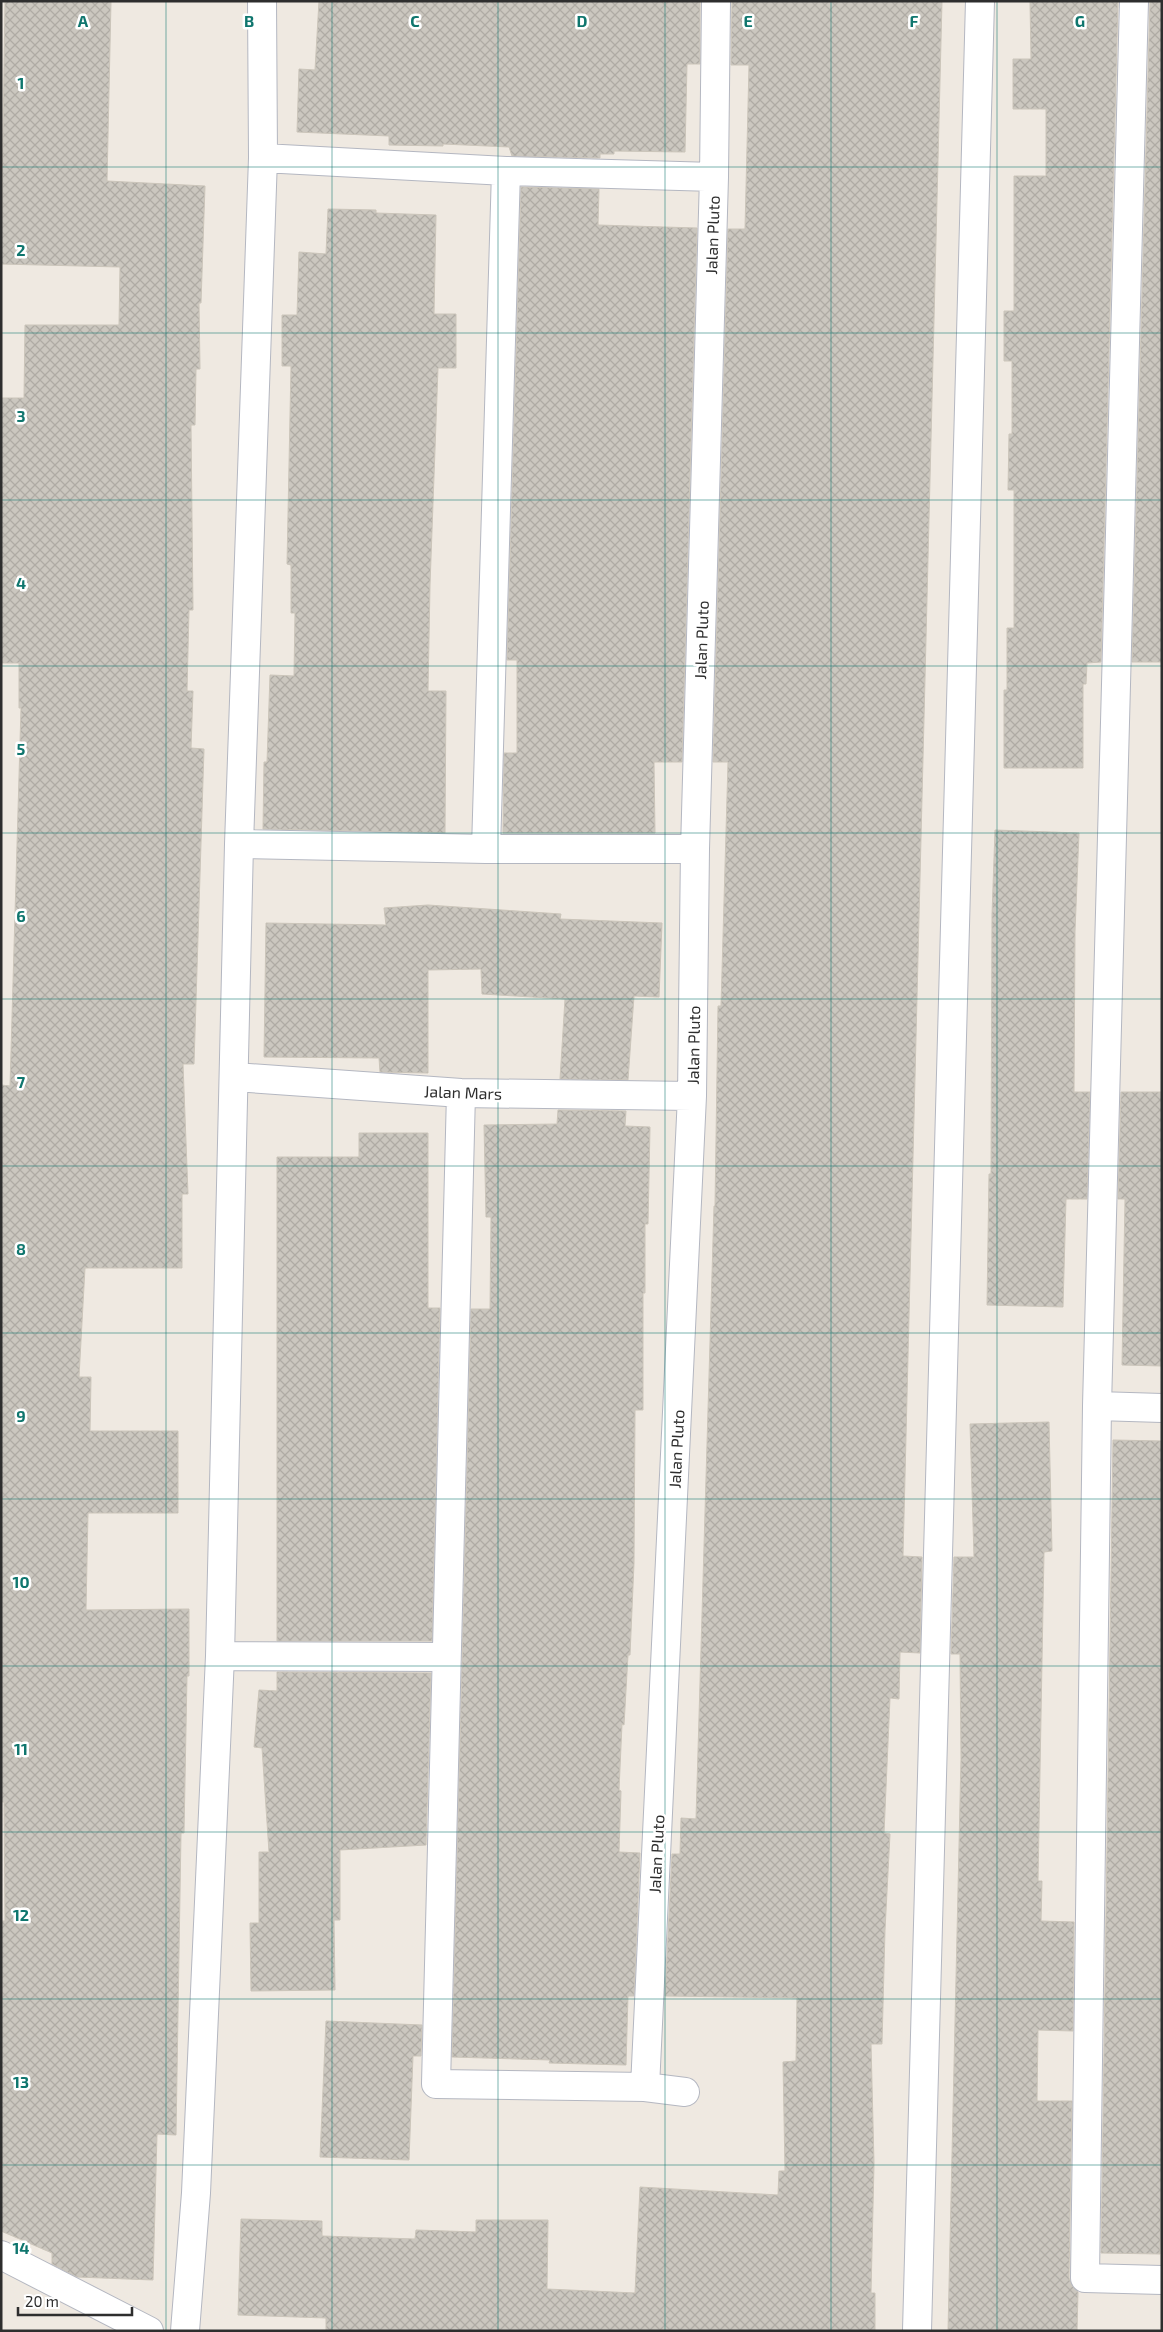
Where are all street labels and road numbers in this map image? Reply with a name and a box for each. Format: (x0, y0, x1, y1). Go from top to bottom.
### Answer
street label: Jalan Pluto (701, 195, 723, 275)
street label: Jalan Pluto (690, 600, 712, 680)
street label: Jalan Pluto (683, 1005, 703, 1085)
street label: Jalan Mars (424, 1081, 502, 1103)
street label: Jalan Pluto (664, 1409, 688, 1489)
street label: Jalan Pluto (644, 1814, 668, 1894)

